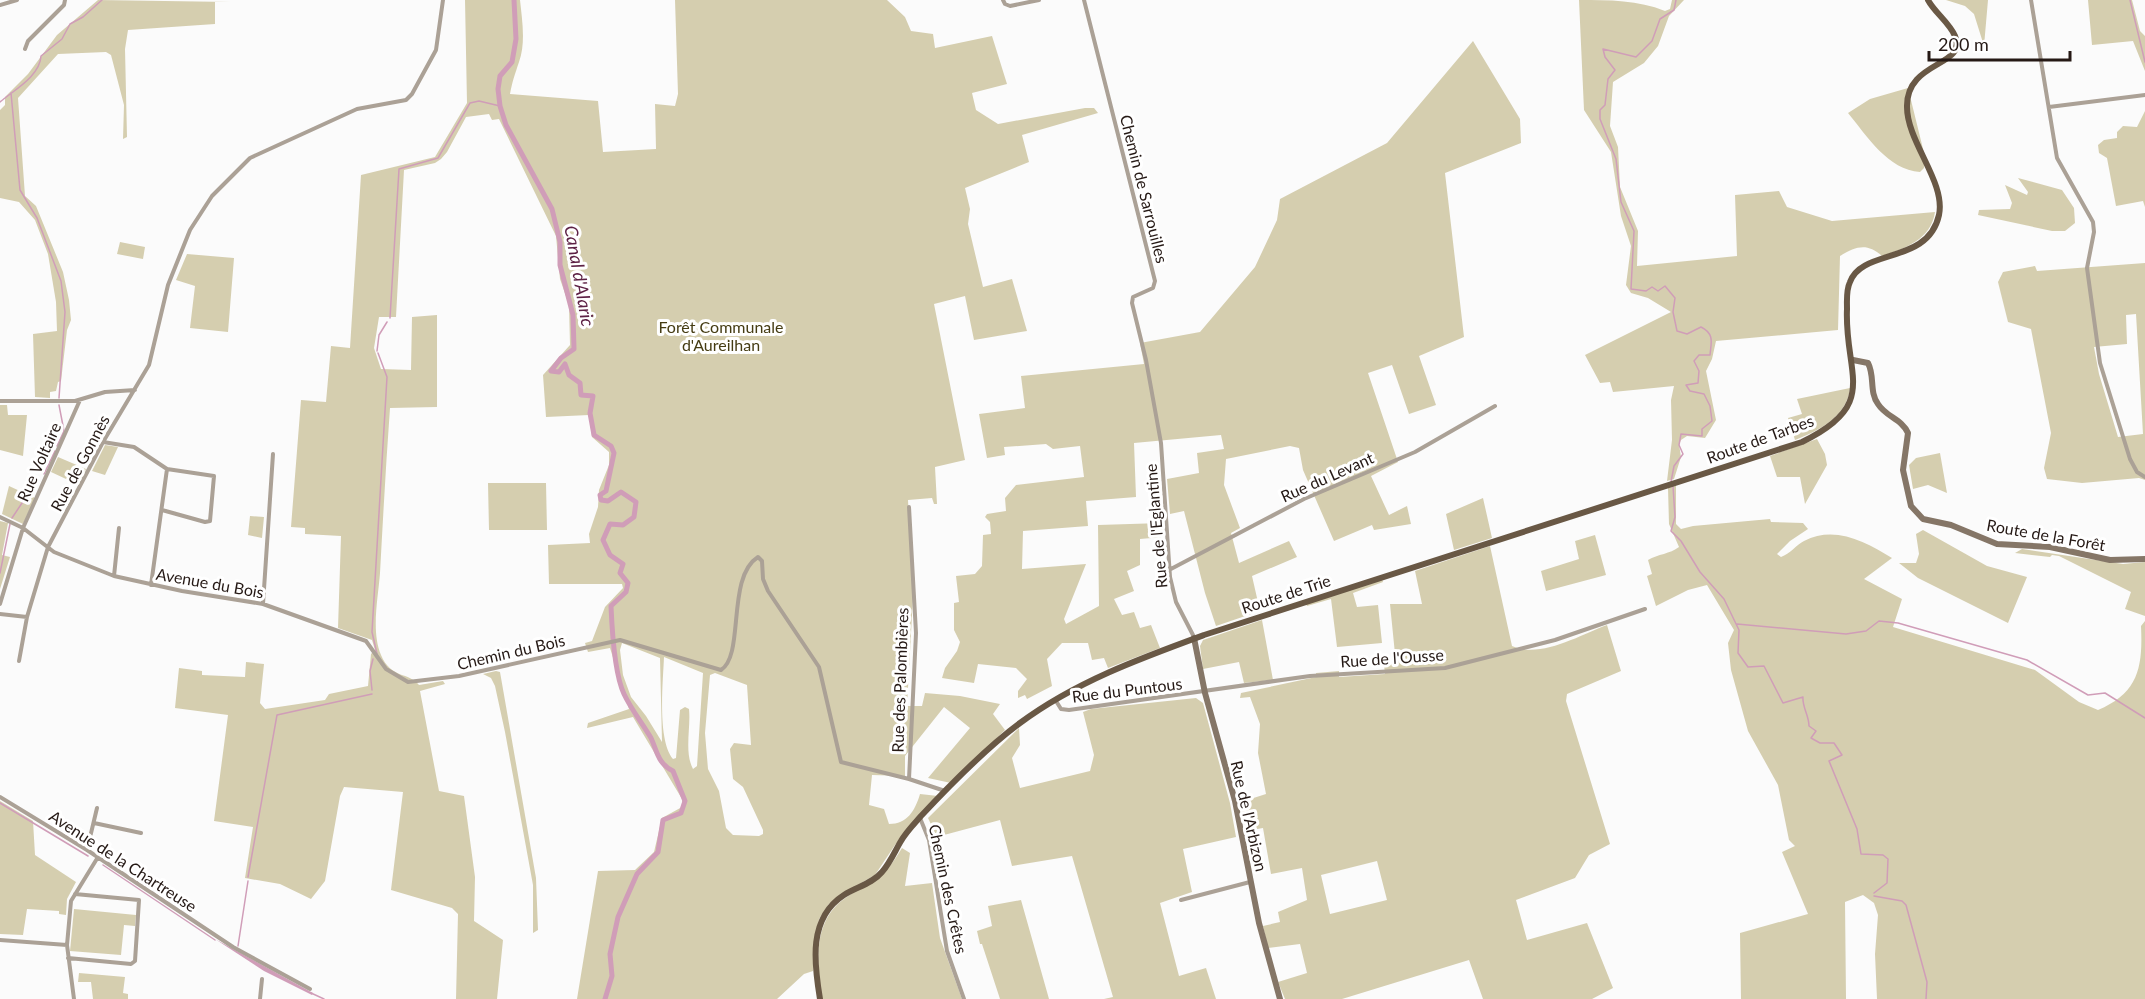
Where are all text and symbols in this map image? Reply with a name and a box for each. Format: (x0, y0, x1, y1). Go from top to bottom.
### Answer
scale bar (1929, 24, 2070, 62)
text: 200 m (1938, 33, 1989, 55)
street label: Chemin de Sarrouilles (1117, 113, 1172, 265)
water label: Canal d'Alaric (560, 224, 600, 328)
park label: Forêt Communale d'Aureilhan (658, 317, 784, 354)
street label: Route de Tarbes (1704, 410, 1816, 467)
street label: Rue de Gonnès (46, 411, 113, 514)
street label: Rue Voltaire (13, 419, 64, 504)
street label: Rue du Levant (1277, 447, 1376, 505)
street label: Rue de l'Eglantine (1141, 463, 1170, 589)
street label: Route de la Forêt (1985, 515, 2107, 554)
street label: Avenue du Bois (155, 564, 266, 601)
street label: Route de Trie (1239, 570, 1333, 617)
street label: Rue des Palombières (887, 607, 912, 753)
street label: Chemin du Bois (455, 630, 567, 673)
street label: Rue de l'Ousse (1340, 644, 1444, 671)
street label: Rue du Puntous (1071, 673, 1183, 706)
street label: Rue de l'Arbizon (1227, 759, 1271, 873)
street label: Avenue de la Chartreuse (46, 806, 200, 915)
street label: Chemin des Crêtes (925, 822, 972, 956)

